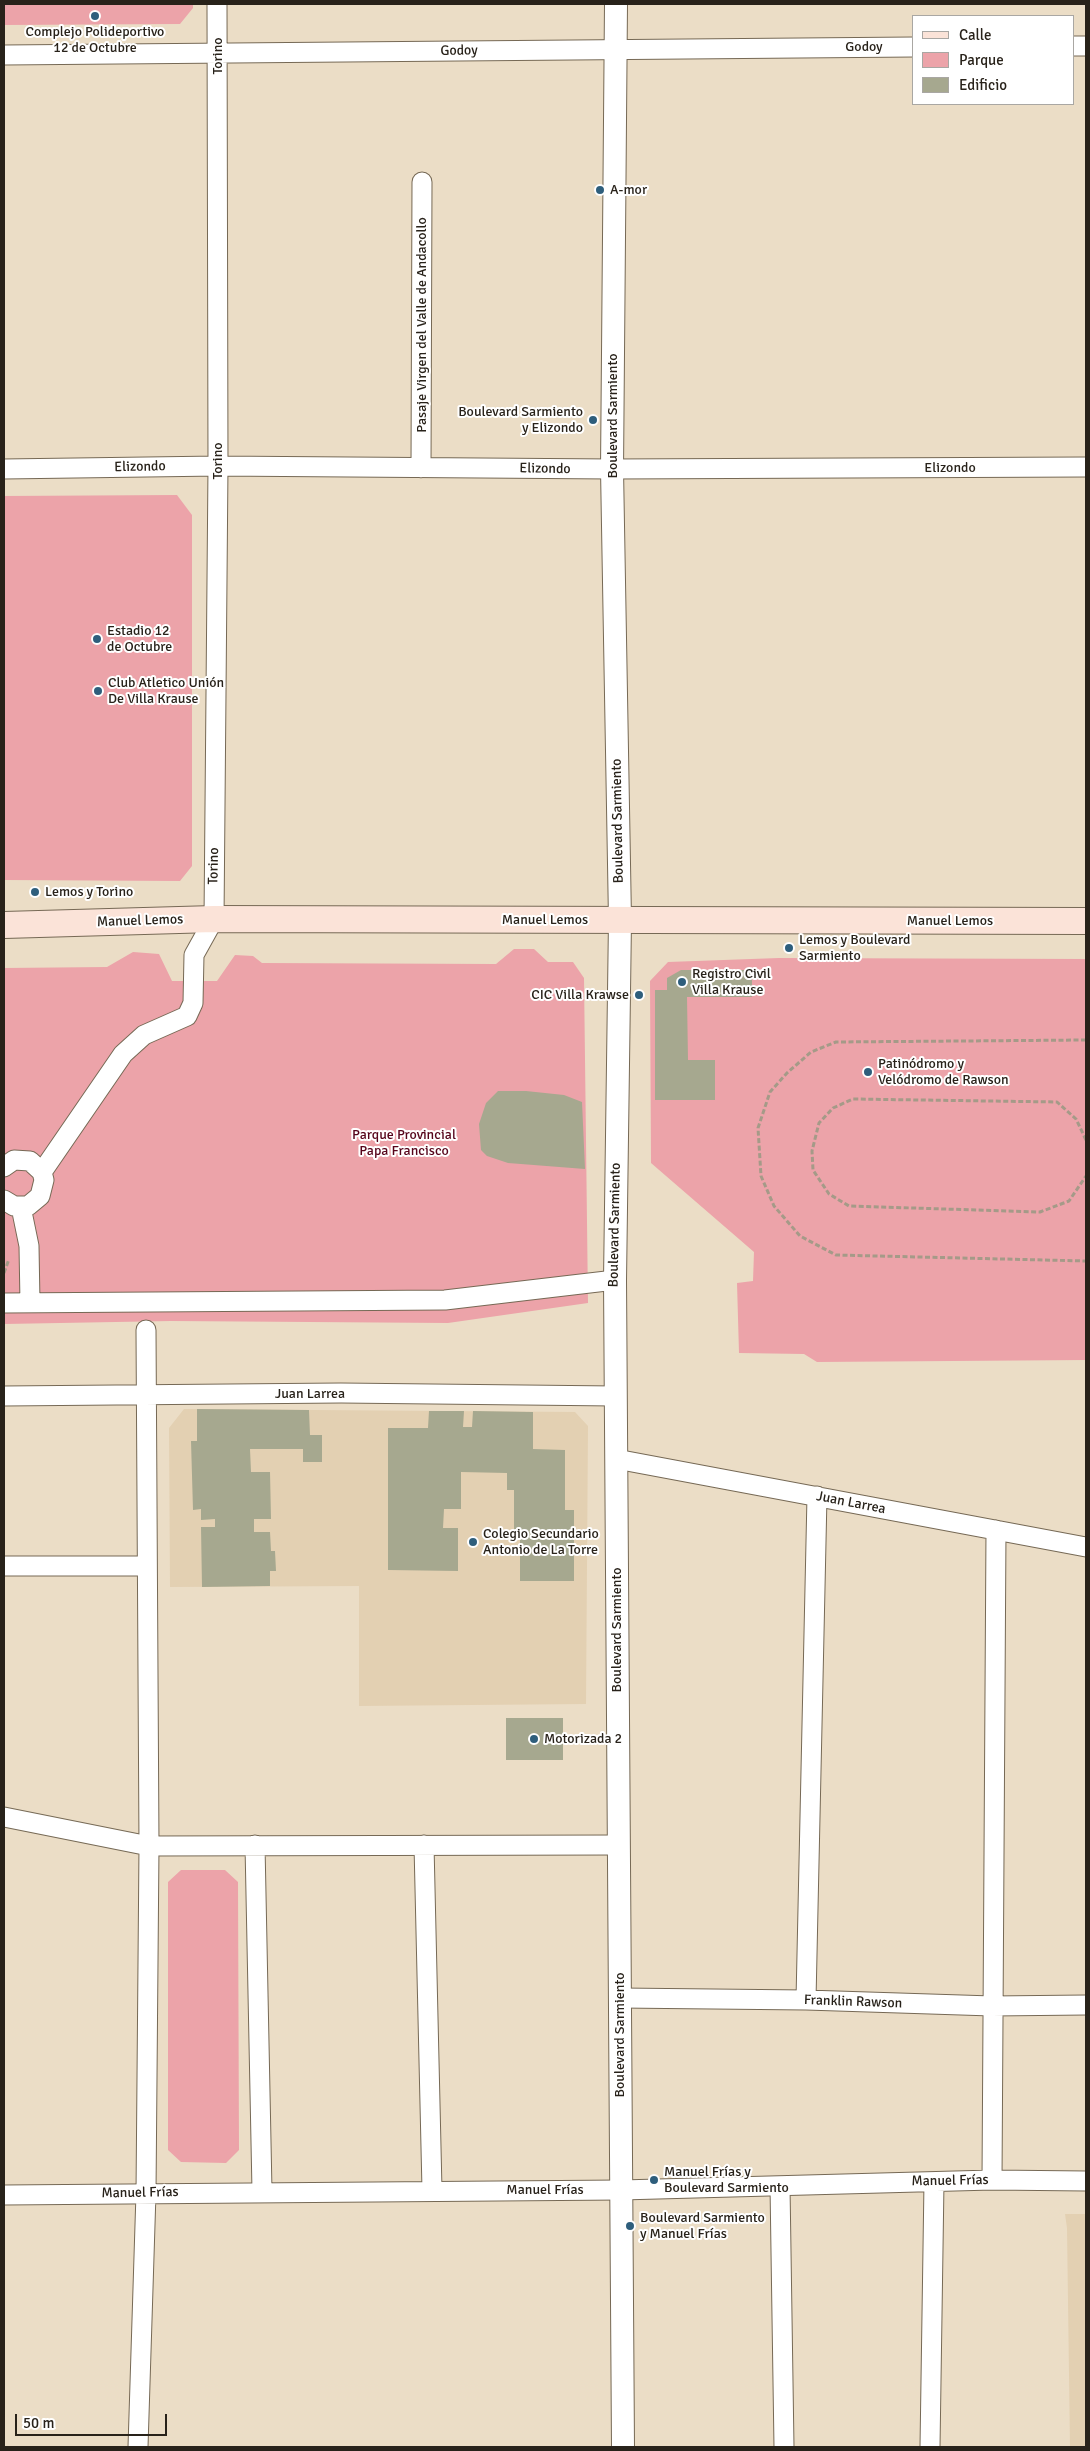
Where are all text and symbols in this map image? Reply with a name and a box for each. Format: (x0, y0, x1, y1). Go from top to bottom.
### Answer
marker: Complejo Polideportivo 12 de Octubre (89, 10, 101, 22)
legend (912, 15, 1075, 105)
place label: Complejo Polideportivo 12 de Octubre (26, 24, 164, 56)
text: Calle (959, 26, 992, 44)
street label: Torino (210, 37, 226, 75)
street label: Godoy (845, 39, 883, 55)
street label: Godoy (440, 42, 478, 60)
text: Parque (959, 51, 1004, 69)
text: Edificio (959, 76, 1007, 94)
place label: A-mor (610, 182, 647, 198)
marker: A-mor (594, 184, 606, 196)
street label: Pasaje Virgen del Valle de Andacollo (414, 217, 430, 433)
street label: Boulevard Sarmiento (605, 354, 621, 478)
place label: Boulevard Sarmiento y Elizondo (458, 404, 583, 437)
marker: Boulevard Sarmiento y Elizondo (587, 414, 599, 426)
street label: Torino (210, 442, 226, 480)
street label: Elizondo (114, 458, 166, 476)
street label: Elizondo (519, 460, 571, 478)
street label: Elizondo (924, 460, 976, 476)
place label: Estadio 12 de Octubre (107, 623, 172, 656)
marker: Estadio 12 de Octubre (91, 633, 103, 645)
place label: Club Atletico Unión De Villa Krause (108, 675, 224, 708)
marker: Club Atletico Unión De Villa Krause (92, 685, 104, 697)
street label: Boulevard Sarmiento (609, 758, 627, 884)
street label: Torino (205, 847, 223, 885)
place label: Lemos y Torino (45, 884, 133, 900)
marker: Lemos y Torino (29, 886, 41, 898)
street label: Manuel Lemos (97, 911, 183, 931)
street label: Manuel Lemos (502, 912, 588, 928)
street label: Manuel Lemos (907, 913, 993, 929)
place label: Lemos y Boulevard Sarmiento (799, 932, 910, 964)
marker: Lemos y Boulevard Sarmiento (783, 942, 795, 954)
place label: Registro Civil Villa Krause (692, 966, 771, 999)
marker: Registro Civil Villa Krause (676, 976, 688, 988)
place label: CIC Villa Krawse (531, 987, 629, 1003)
marker: CIC Villa Krawse (633, 989, 645, 1001)
place label: Patinódromo y Velódromo de Rawson (878, 1056, 1009, 1088)
marker: Patinódromo y Velódromo de Rawson (862, 1066, 874, 1078)
park label: Parque Provincial Papa Francisco (352, 1127, 456, 1160)
street label: Boulevard Sarmiento (606, 1162, 624, 1288)
street label: Juan Larrea (275, 1386, 345, 1402)
street label: Juan Larrea (815, 1488, 887, 1518)
place label: Colegio Secundario Antonio de La Torre (483, 1526, 599, 1558)
marker: Colegio Secundario Antonio de La Torre (467, 1536, 479, 1548)
street label: Boulevard Sarmiento (609, 1568, 625, 1692)
place label: Motorizada 2 (544, 1731, 622, 1747)
marker: Motorizada 2 (528, 1733, 540, 1745)
street label: Boulevard Sarmiento (612, 1973, 628, 2097)
street label: Franklin Rawson (803, 1992, 903, 2012)
place label: Manuel Frías y Boulevard Sarmiento (664, 2164, 789, 2196)
street label: Manuel Frías (911, 2172, 989, 2190)
marker: Manuel Frías y Boulevard Sarmiento (648, 2174, 660, 2186)
street label: Manuel Frías (506, 2182, 584, 2198)
street label: Manuel Frías (101, 2184, 179, 2202)
place label: Boulevard Sarmiento y Manuel Frías (640, 2210, 765, 2242)
marker: Boulevard Sarmiento y Manuel Frías (624, 2220, 636, 2232)
scale bar (18, 2404, 170, 2436)
text: 50 m (23, 2414, 54, 2432)

